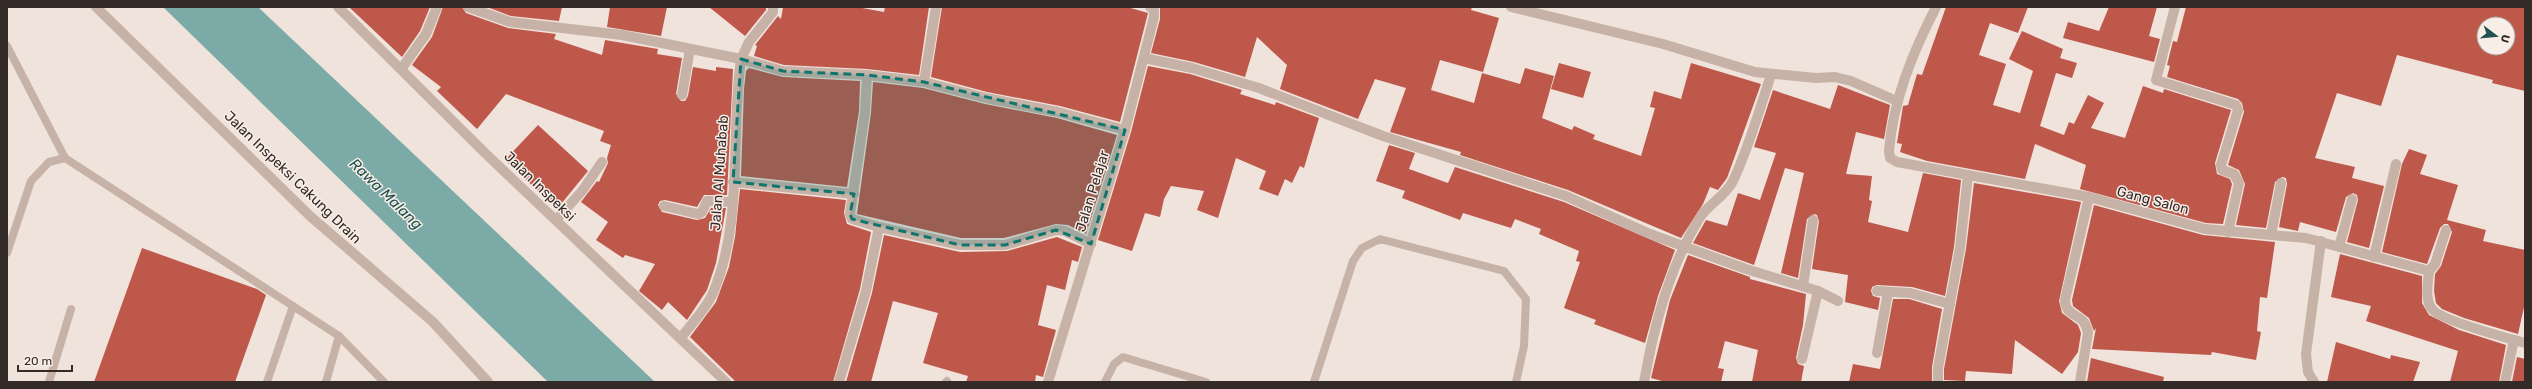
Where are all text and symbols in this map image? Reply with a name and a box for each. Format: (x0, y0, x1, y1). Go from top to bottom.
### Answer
north arrow (2476, 16, 2516, 56)
text: U (2498, 33, 2512, 44)
street label: Jalan Inspeksi Cakung Drain (221, 107, 365, 247)
street label: Jalan Al Muhabab (707, 115, 732, 231)
street label: Jalan Inspeksi (500, 148, 579, 225)
street label: Jalan Pelajar (1072, 148, 1113, 234)
water label: Rawa Malang (346, 155, 426, 233)
street label: Gang Salon (2115, 183, 2191, 218)
scale bar (18, 347, 72, 373)
text: 20 m (24, 354, 52, 368)

